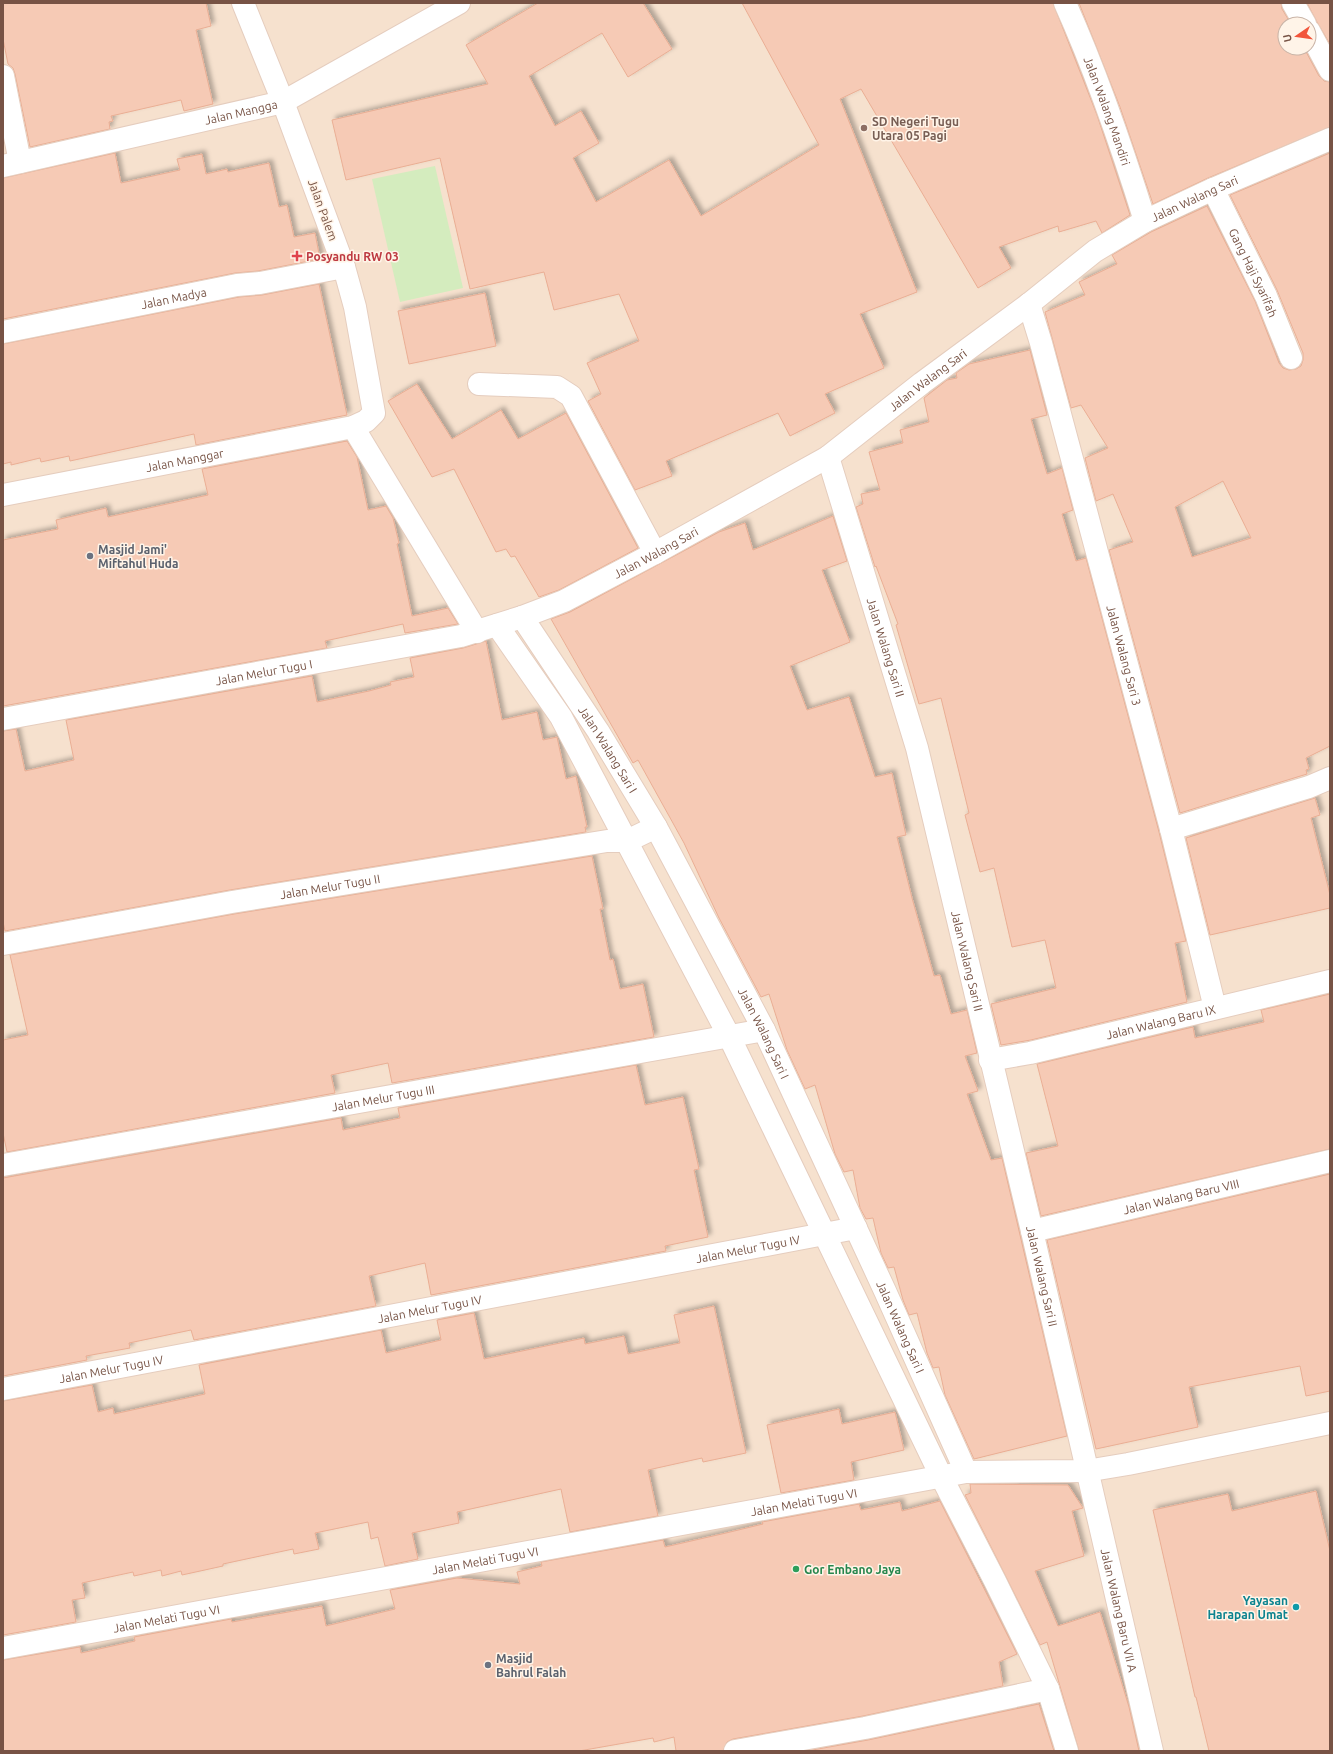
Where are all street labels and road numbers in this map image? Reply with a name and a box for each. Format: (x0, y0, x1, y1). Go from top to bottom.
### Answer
street label: Jalan Walang Mandiri (1082, 55, 1133, 167)
street label: Jalan Mangga (203, 97, 279, 126)
street label: Jalan Walang Sari (1149, 173, 1240, 224)
street label: Jalan Palem (306, 178, 340, 242)
street label: Gang Haji Syarifah (1227, 226, 1280, 319)
street label: Jalan Madya (140, 285, 208, 311)
street label: Jalan Walang Sari (886, 346, 969, 413)
street label: Jalan Manggar (145, 446, 225, 474)
street label: Jalan Walang Sari (611, 524, 700, 580)
street label: Jalan Walang Sari II (865, 596, 907, 698)
street label: Jalan Walang Sari 3 (1105, 604, 1144, 707)
street label: Jalan Melur Tugu I (214, 657, 313, 687)
street label: Jalan Walang Sari I (577, 703, 640, 795)
street label: Jalan Melur Tugu II (279, 872, 381, 901)
street label: Jalan Walang Sari II (949, 909, 986, 1012)
street label: Jalan Walang Sari I (736, 985, 792, 1081)
street label: Jalan Walang Baru IX (1105, 1002, 1217, 1041)
street label: Jalan Melur Tugu III (331, 1082, 436, 1113)
street label: Jalan Walang Baru VIII (1122, 1176, 1240, 1216)
street label: Jalan Walang Sari II (1024, 1224, 1060, 1328)
street label: Jalan Melur Tugu IV (695, 1232, 801, 1265)
street label: Jalan Walang Sari I (875, 1279, 927, 1375)
street label: Jalan Melur Tugu IV (376, 1292, 483, 1325)
street label: Jalan Melur Tugu IV (58, 1352, 165, 1385)
street label: Jalan Melati Tugu VI (749, 1486, 858, 1518)
street label: Jalan Melati Tugu VI (431, 1544, 539, 1576)
street label: Jalan Walang Baru VII A (1099, 1547, 1140, 1673)
street label: Jalan Melati Tugu VI (112, 1602, 221, 1634)

